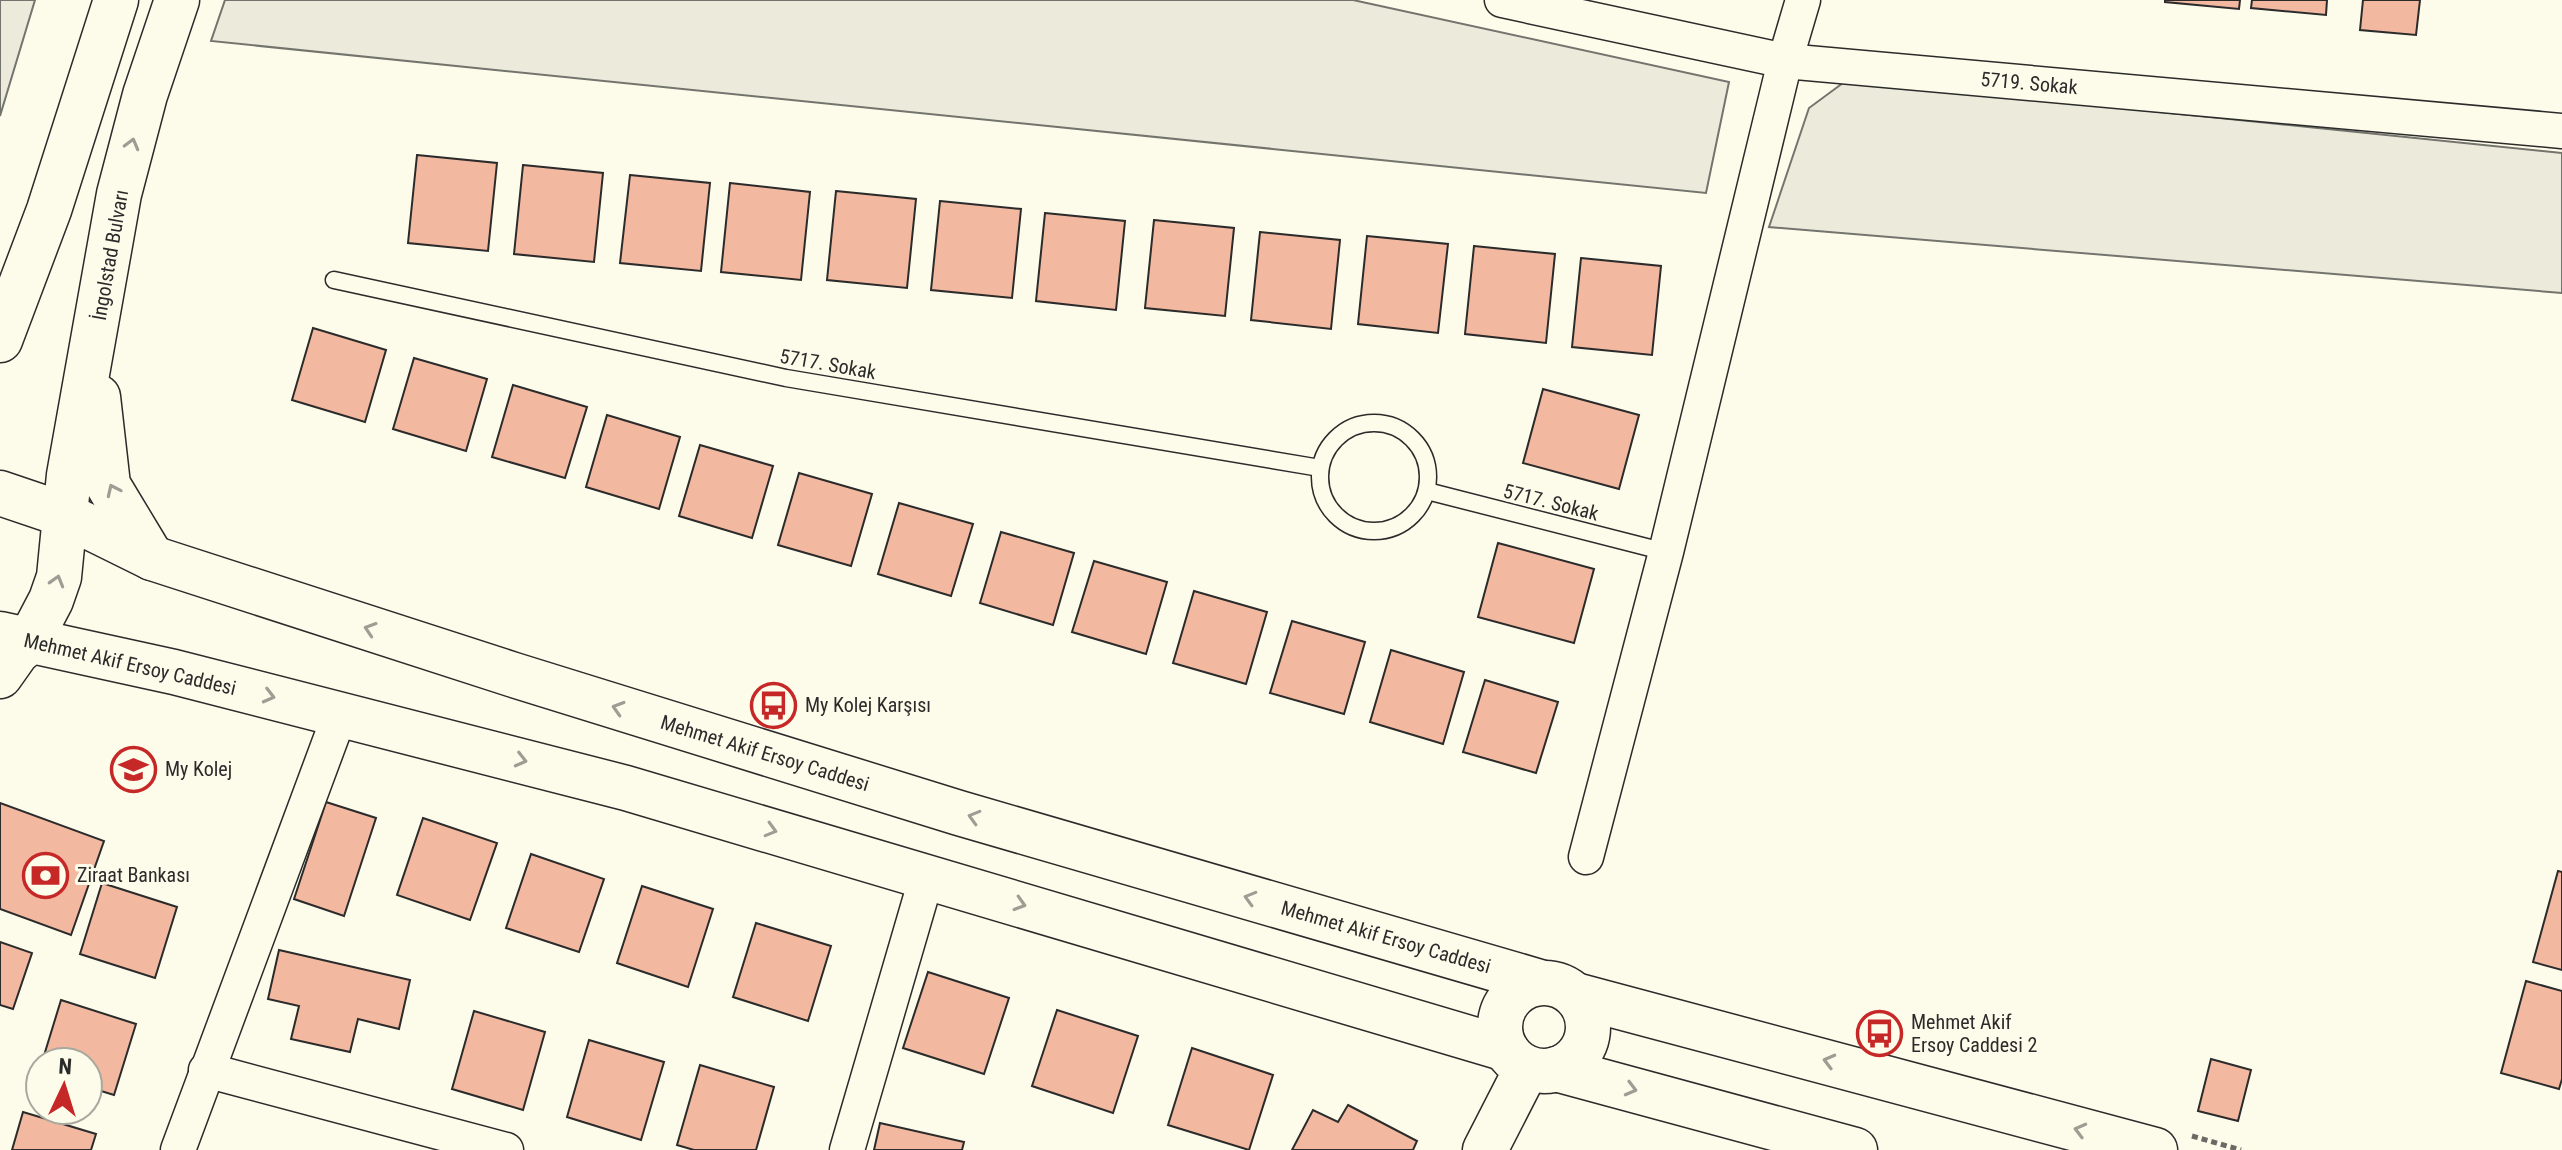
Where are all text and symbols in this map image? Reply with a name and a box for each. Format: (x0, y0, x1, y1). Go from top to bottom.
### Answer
street label: 5719. Sokak (1979, 67, 2079, 99)
one-way arrow (123, 138, 140, 151)
street label: İngolstad Bulvarı (87, 188, 133, 322)
street label: 5717. Sokak (778, 344, 878, 384)
street label: 5717. Sokak (1501, 479, 1601, 525)
one-way arrow (107, 484, 123, 499)
one-way arrow (47, 575, 64, 589)
one-way arrow (364, 622, 378, 638)
street label: Mehmet Akif Ersoy Caddesi (22, 628, 238, 700)
bus stop icon: My Kolej Karşısı (750, 681, 798, 729)
one-way arrow (261, 687, 275, 704)
place label: My Kolej Karşısı (805, 693, 931, 717)
one-way arrow (612, 701, 626, 717)
street label: Mehmet Akif Ersoy Caddesi (658, 710, 872, 796)
school or university icon: My Kolej (110, 745, 158, 793)
one-way arrow (513, 751, 527, 768)
place label: My Kolej (165, 757, 232, 781)
one-way arrow (967, 810, 981, 826)
one-way arrow (764, 821, 777, 837)
bank icon: Ziraat Bankası (22, 851, 70, 899)
place label: Ziraat Bankası (77, 863, 190, 887)
one-way arrow (1244, 891, 1258, 907)
one-way arrow (1013, 895, 1027, 911)
street label: Mehmet Akif Ersoy Caddesi (1278, 896, 1494, 978)
bus stop icon: Mehmet Akif Ersoy Caddesi 2 (1856, 1010, 1904, 1058)
place label: Mehmet Akif Ersoy Caddesi 2 (1911, 1010, 2037, 1057)
north arrow (24, 1046, 104, 1126)
text: N (58, 1054, 73, 1079)
one-way arrow (1822, 1054, 1836, 1071)
one-way arrow (1624, 1080, 1638, 1097)
one-way arrow (2073, 1122, 2087, 1139)

